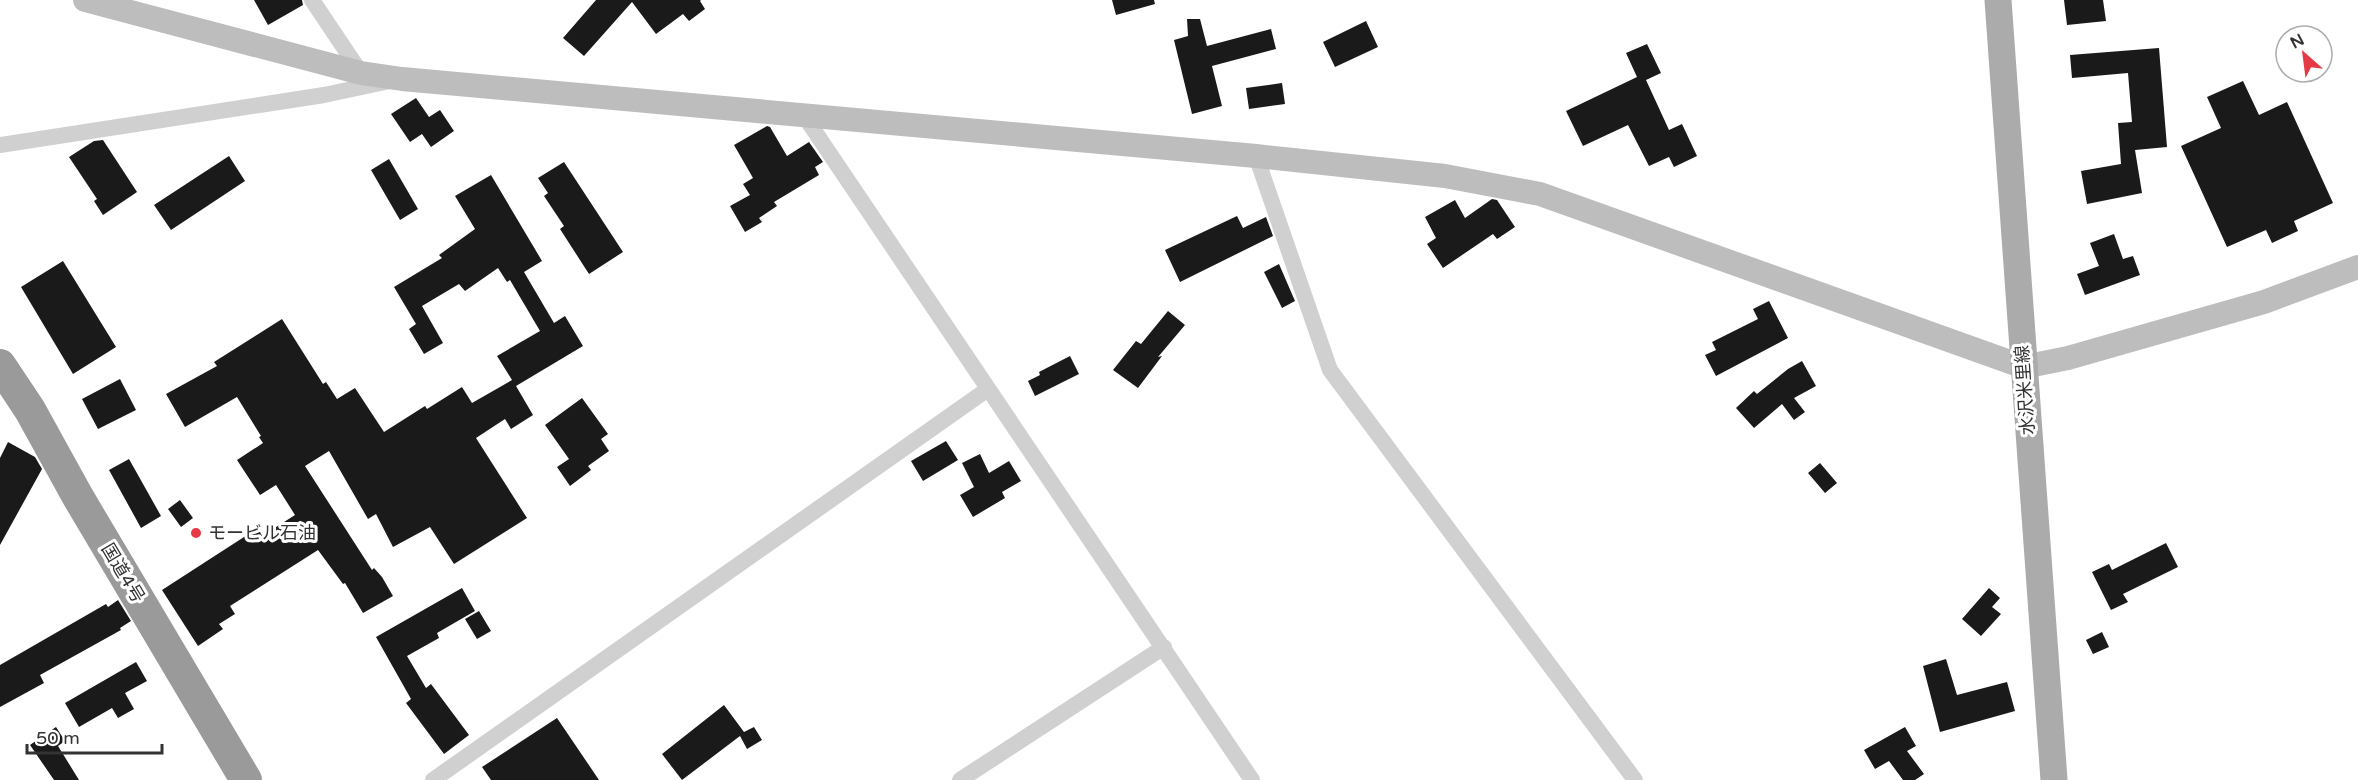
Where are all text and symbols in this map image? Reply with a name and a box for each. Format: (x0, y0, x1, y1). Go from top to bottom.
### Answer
north arrow (2274, 24, 2334, 84)
text: N (2287, 30, 2308, 53)
street label: 水沢米里線 (2011, 344, 2039, 436)
place label: モービル石油 (208, 522, 316, 544)
marker: モービル石油 (189, 526, 203, 540)
street label: 国道4号 (97, 539, 149, 607)
scale bar (27, 717, 162, 755)
text: 50 m (36, 727, 80, 749)

